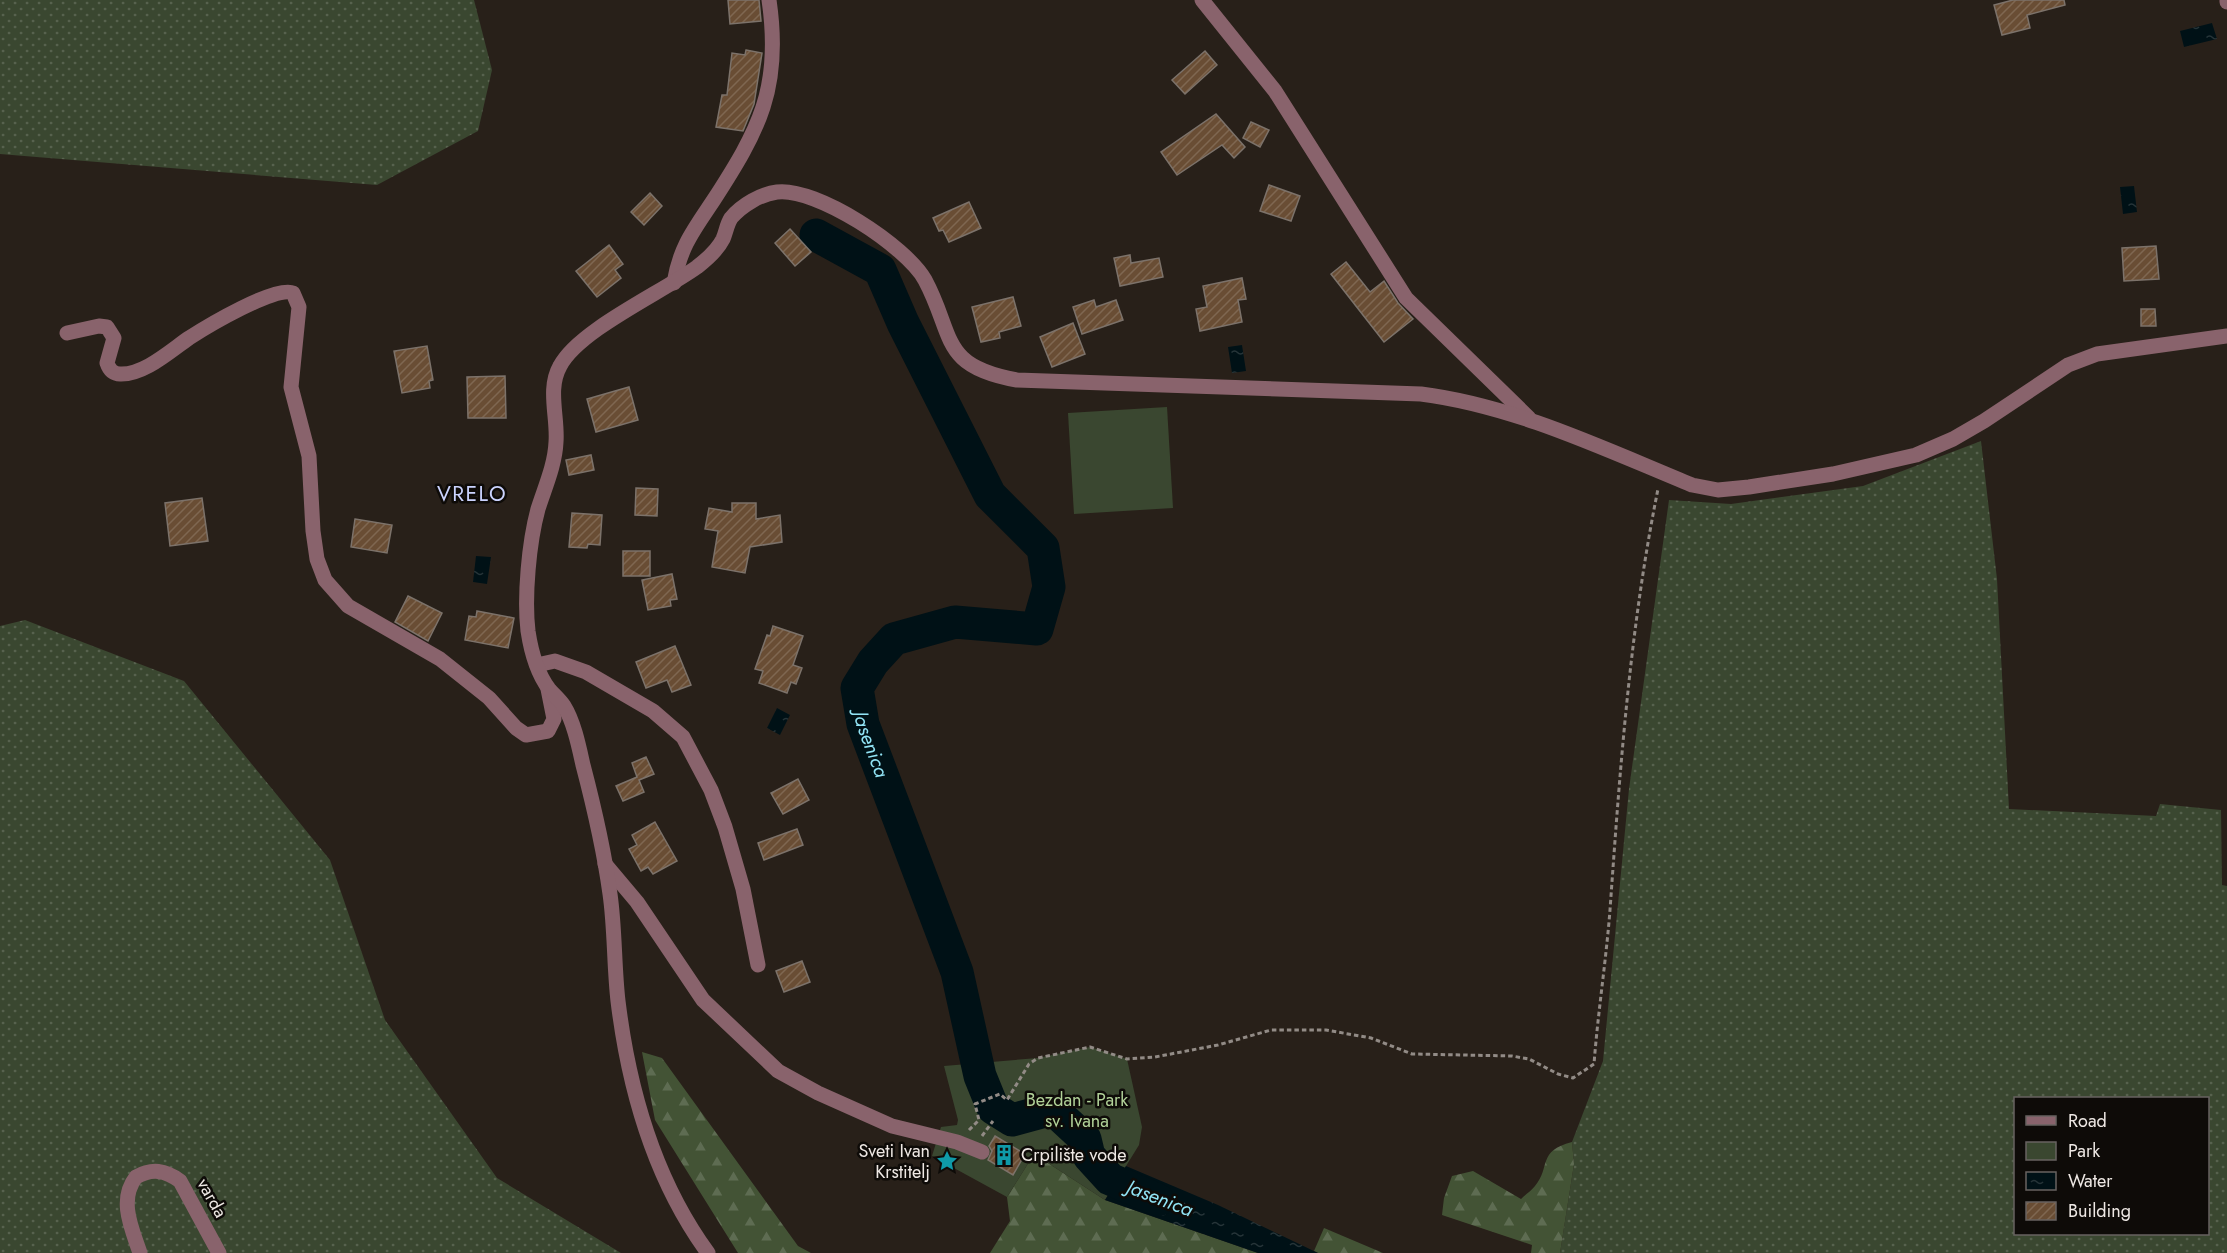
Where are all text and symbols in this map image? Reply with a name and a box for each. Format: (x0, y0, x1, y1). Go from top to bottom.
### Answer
district label: VRELO (437, 479, 507, 509)
water label: Jasenica (845, 705, 896, 782)
park label: Bezdan - Park sv. Ivana (1026, 1087, 1128, 1134)
legend (2014, 1097, 2209, 1235)
text: Road (2068, 1108, 2107, 1134)
place label: Sveti Ivan Krstitelj (858, 1138, 930, 1185)
text: Park (2068, 1138, 2100, 1164)
place label: Crpilište vode (1021, 1142, 1127, 1168)
building icon: Crpilište vode (992, 1143, 1016, 1167)
place icon: Sveti Ivan Krstitelj (935, 1149, 959, 1173)
text: Water (2068, 1168, 2113, 1194)
water label: Jasenica (1119, 1171, 1197, 1224)
street label: varda (191, 1173, 233, 1223)
text: Building (2068, 1198, 2131, 1224)

